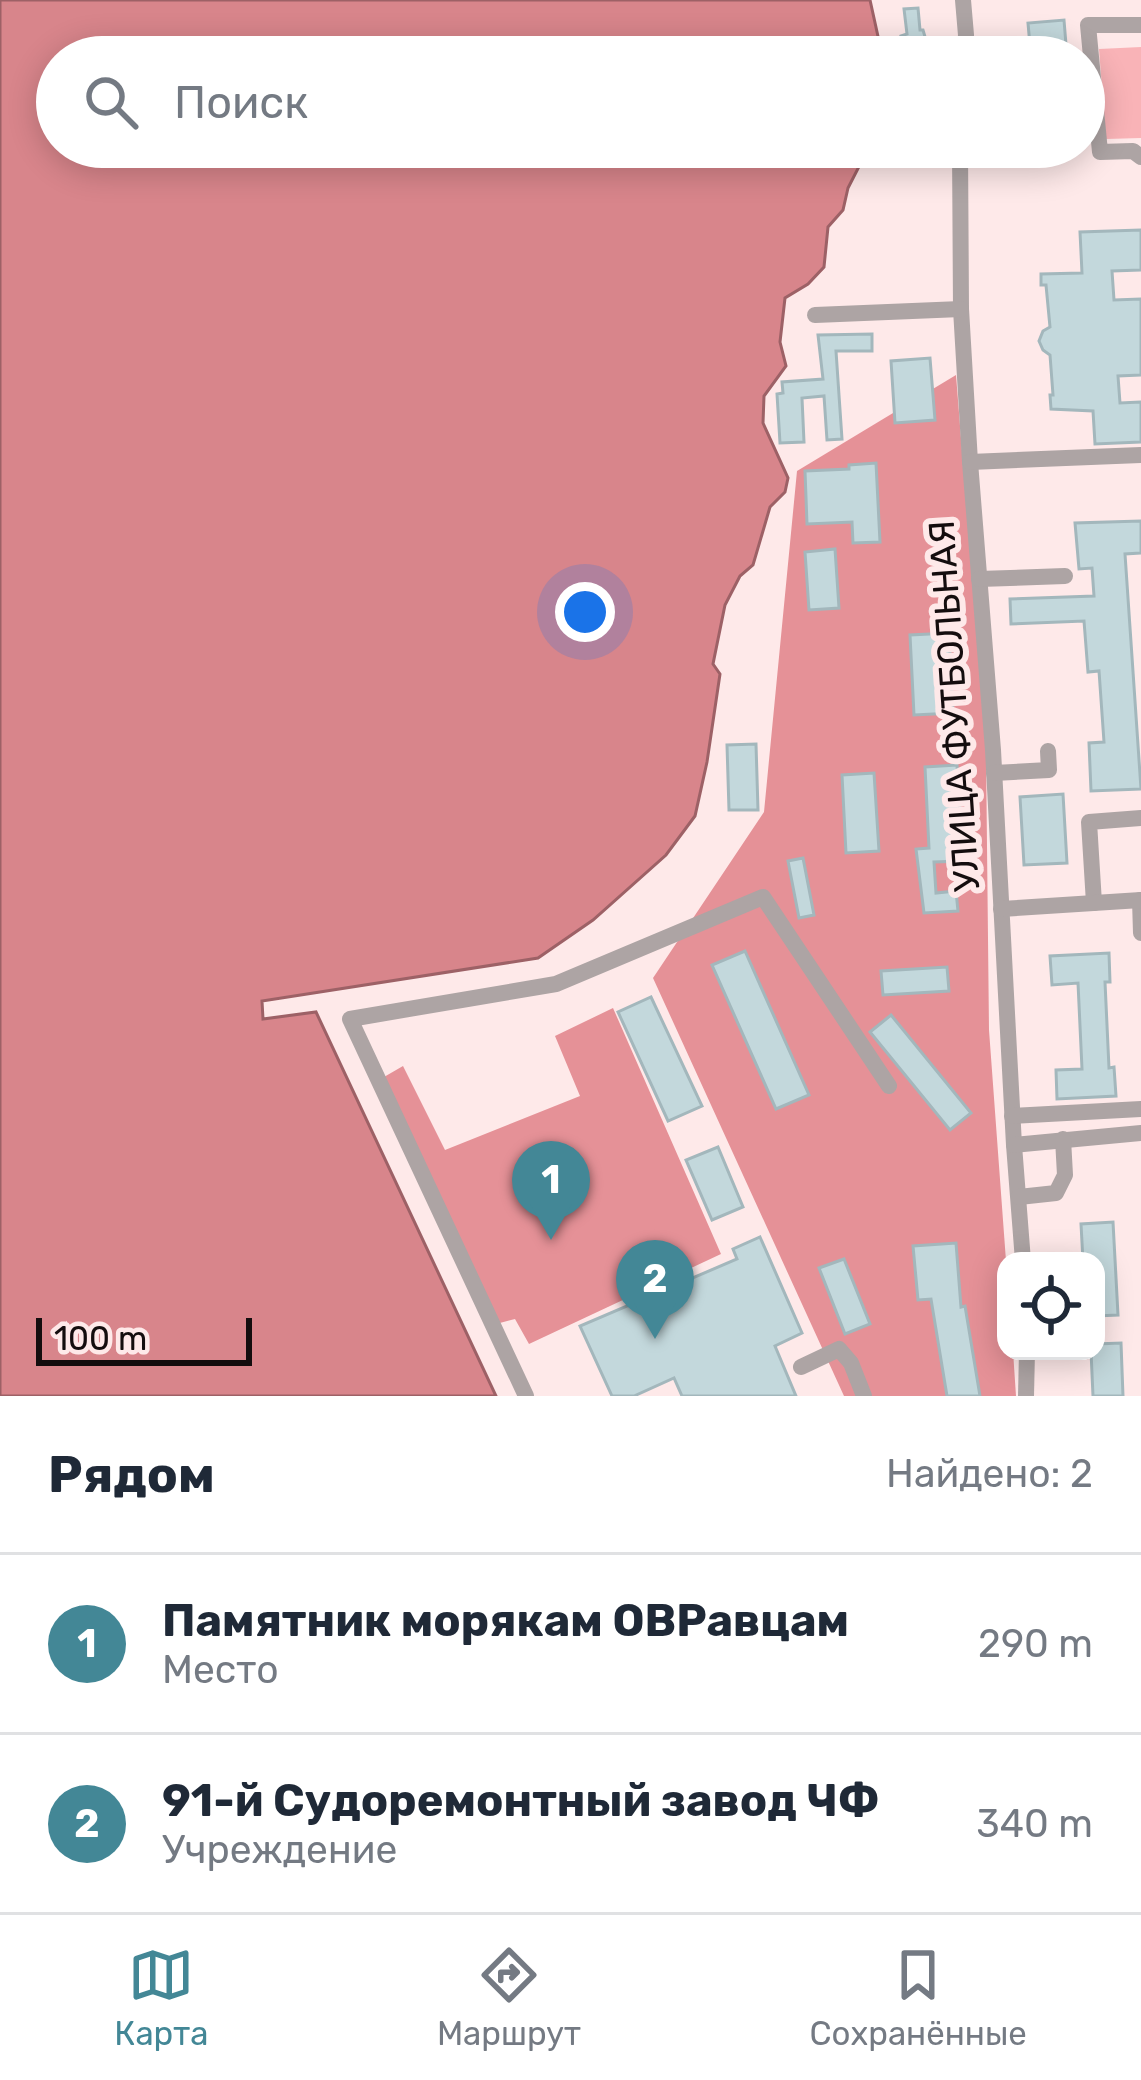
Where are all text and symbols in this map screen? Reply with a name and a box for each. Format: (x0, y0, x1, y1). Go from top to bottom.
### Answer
search box (36, 36, 1105, 168)
icon: search (78, 69, 144, 135)
text: Поиск (174, 76, 308, 129)
street label: УЛИЦА ФУТБОЛЬНАЯ (920, 519, 988, 893)
your location (555, 582, 615, 642)
pin: 1 (512, 1141, 590, 1240)
pin: 2 (616, 1240, 694, 1339)
map controls (997, 1252, 1105, 1360)
button: locate (997, 1252, 1105, 1360)
scale bar (36, 1312, 252, 1365)
text: 100 m (54, 1319, 147, 1358)
text: Рядом (48, 1444, 215, 1505)
text: Найдено: 2 (886, 1451, 1093, 1497)
text: Памятник морякам ОВРавцам (162, 1594, 849, 1647)
text: 1 (77, 1621, 97, 1667)
text: 290 m (978, 1621, 1093, 1667)
text: Место (162, 1647, 279, 1693)
text: 91-й Судоремонтный завод ЧФ (162, 1774, 880, 1827)
text: 2 (74, 1801, 100, 1847)
text: 340 m (976, 1801, 1093, 1847)
text: Учреждение (162, 1827, 397, 1873)
tab: Карта (114, 1942, 208, 2053)
tab: Маршрут (437, 1942, 581, 2053)
tab: Сохранённые (810, 1942, 1027, 2053)

